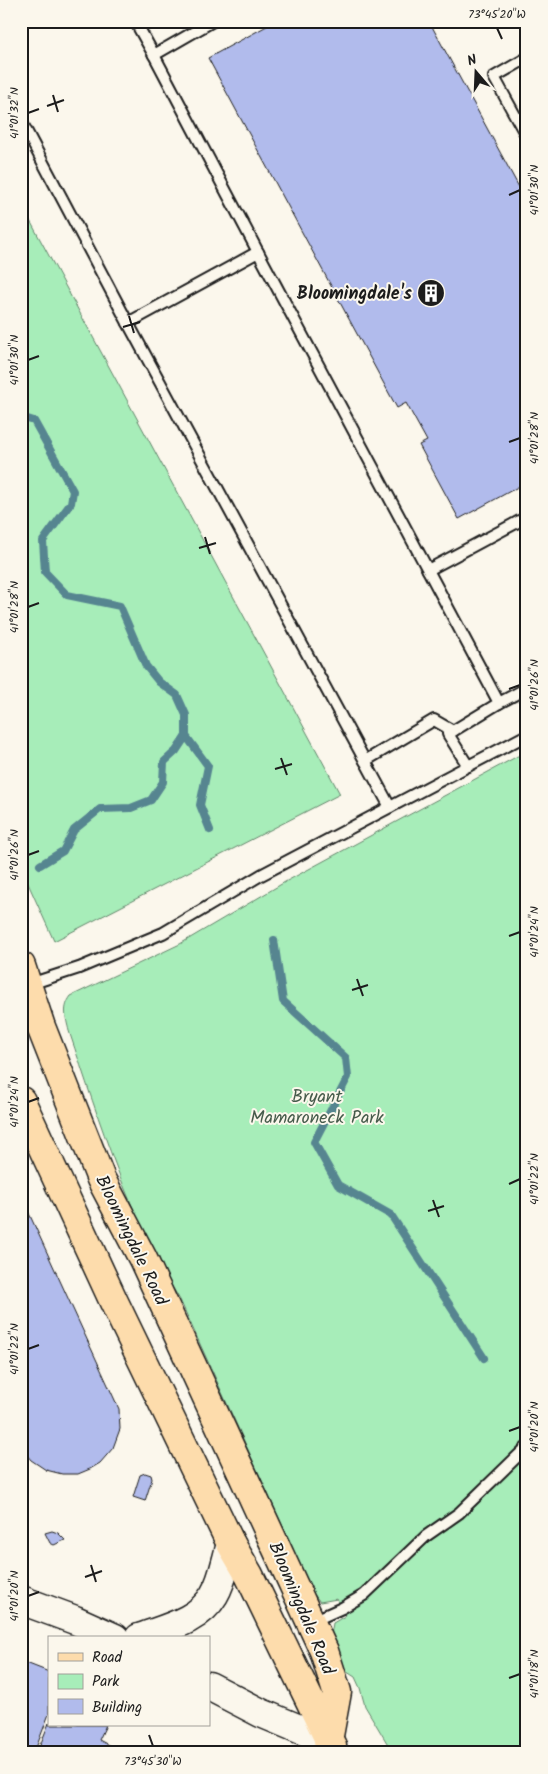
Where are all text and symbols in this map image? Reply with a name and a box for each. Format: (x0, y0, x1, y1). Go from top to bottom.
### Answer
text: 73°45'20"W (468, 5, 526, 24)
north arrow (450, 48, 500, 98)
text: N (464, 49, 480, 72)
text: 41°01'32"N (5, 87, 24, 139)
text: 41°01'30"N (525, 165, 544, 215)
building icon: Bloomingdale's (416, 278, 446, 308)
place label: Bloomingdale's (297, 280, 413, 309)
text: 41°01'30"N (5, 335, 24, 385)
text: 41°01'28"N (525, 412, 544, 464)
text: 41°01'28"N (5, 581, 24, 633)
text: 41°01'26"N (525, 659, 544, 711)
text: 41°01'26"N (5, 829, 24, 881)
text: 41°01'24"N (525, 906, 544, 958)
text: 41°01'24"N (5, 1076, 24, 1128)
park label: Bryant Mamaroneck Park (250, 1083, 384, 1133)
text: 41°01'22"N (525, 1153, 544, 1205)
street label: Bloomingdale Road (86, 1170, 175, 1312)
text: 41°01'22"N (5, 1323, 24, 1375)
text: 41°01'20"N (525, 1401, 544, 1453)
street label: Bloomingdale Road (259, 1537, 342, 1681)
text: 41°01'20"N (5, 1570, 24, 1622)
legend (48, 1636, 210, 1726)
text: Road (92, 1646, 123, 1670)
text: 41°01'18"N (525, 1649, 544, 1699)
text: Park (92, 1670, 120, 1694)
text: Building (92, 1696, 142, 1720)
text: 73°45'30"W (124, 1752, 182, 1771)

